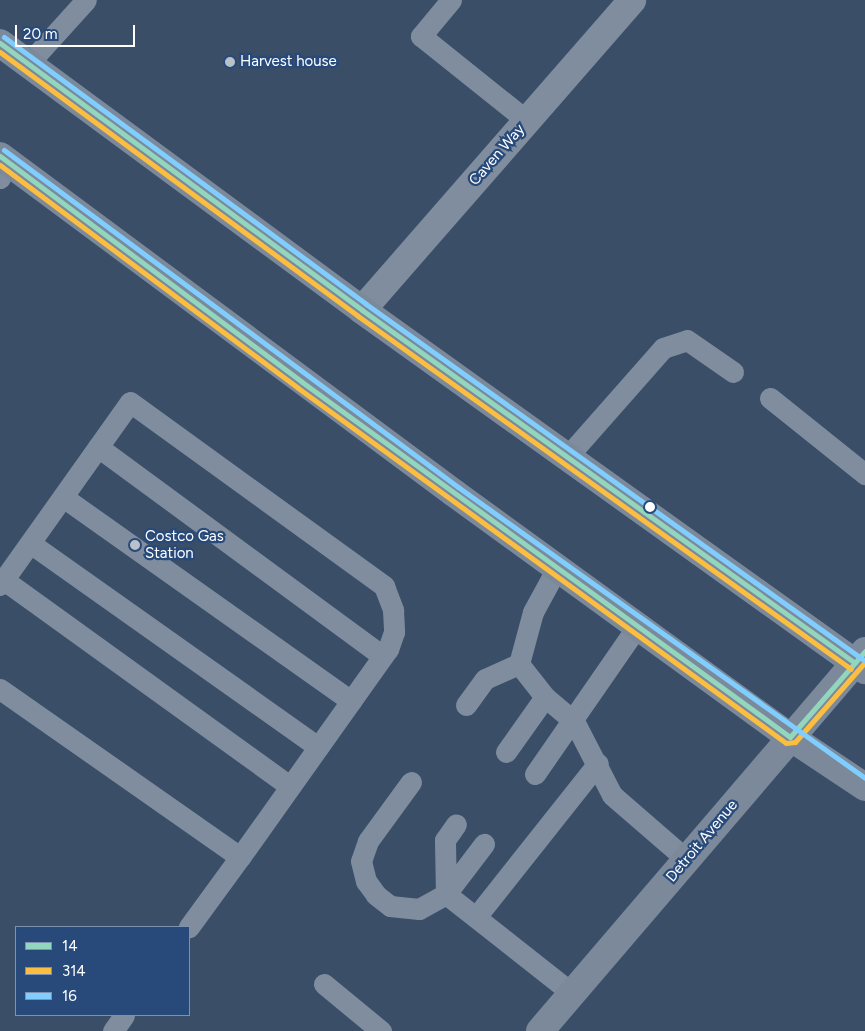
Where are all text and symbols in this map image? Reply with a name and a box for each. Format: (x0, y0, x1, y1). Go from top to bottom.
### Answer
scale bar (18, 15, 138, 47)
text: 20 m (23, 25, 57, 43)
place label: Harvest house (240, 53, 337, 71)
marker: Harvest house (224, 56, 236, 68)
street label: Caven Way (465, 121, 529, 189)
unlabelled marker (645, 502, 655, 512)
place label: Costco Gas Station (145, 527, 224, 562)
marker: Costco Gas Station (129, 539, 141, 551)
street label: Detroit Avenue (662, 796, 742, 886)
legend (15, 926, 190, 1016)
text: 14 (62, 937, 78, 955)
text: 314 (62, 962, 86, 980)
text: 16 (62, 987, 77, 1005)

